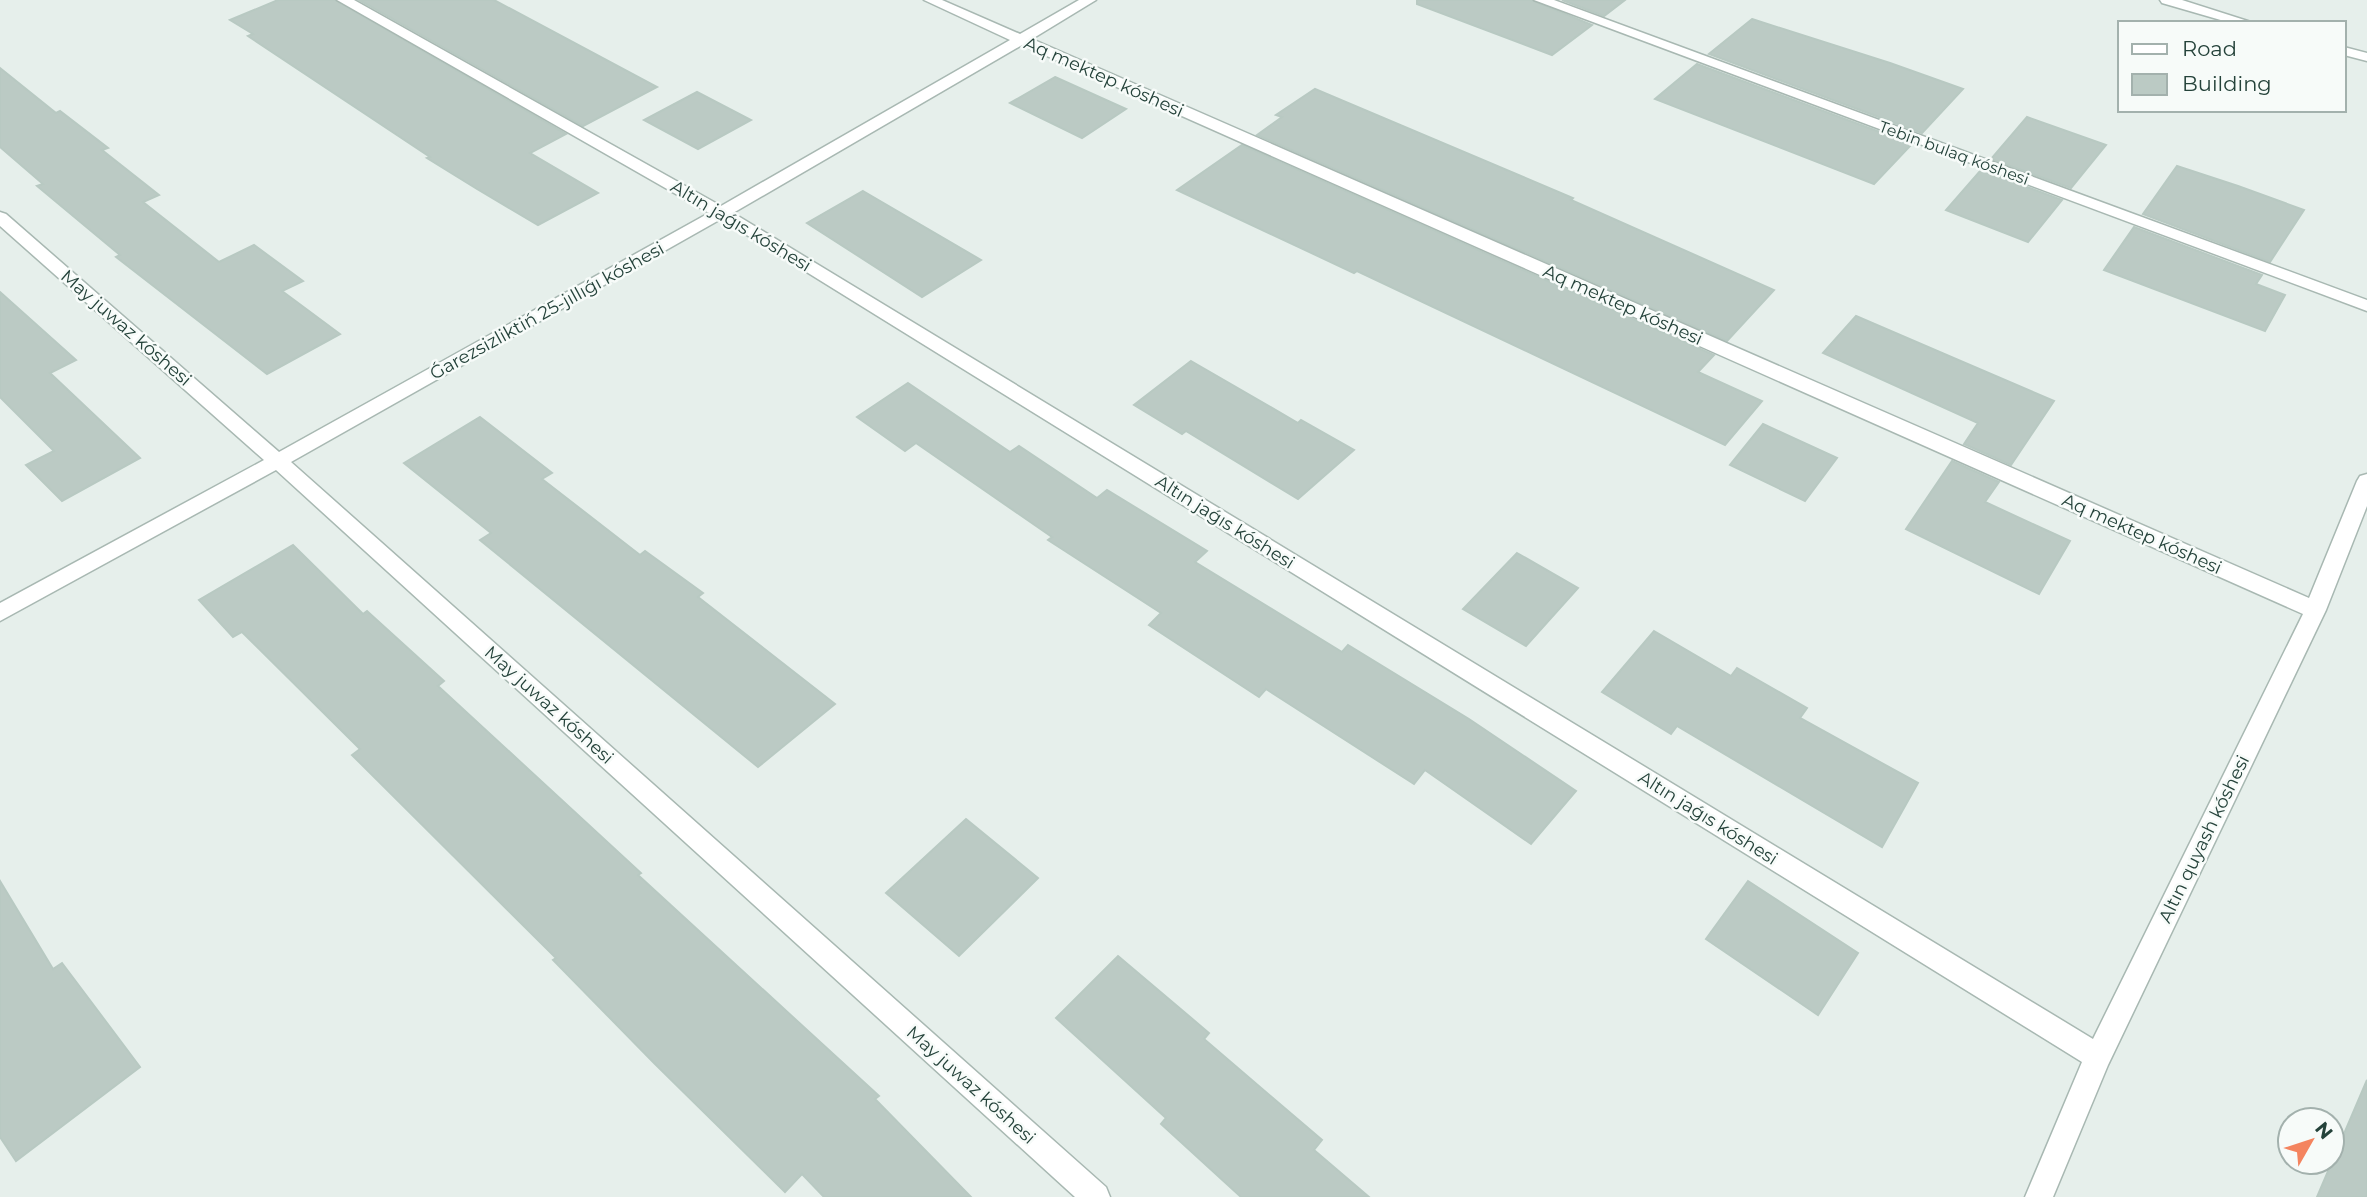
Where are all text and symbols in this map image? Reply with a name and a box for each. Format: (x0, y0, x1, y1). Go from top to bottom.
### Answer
legend (2118, 21, 2346, 112)
street label: Aq mektep kóshesi (1021, 32, 1187, 122)
text: Road (2182, 36, 2237, 61)
text: Building (2182, 71, 2272, 96)
street label: Tebin bulaq kóshesi (1876, 117, 2032, 189)
street label: Altın jaǵıs kóshesi (667, 175, 815, 277)
street label: Ǵarezsizliktiń 25-jıllıǵı kóshesi (426, 237, 668, 385)
street label: Aq mektep kóshesi (1540, 260, 1706, 350)
street label: May juwaz kóshesi (56, 265, 196, 391)
street label: Altın jaǵıs kóshesi (1151, 470, 1299, 574)
street label: Aq mektep kóshesi (2059, 489, 2225, 579)
street label: May juwaz kóshesi (480, 641, 618, 769)
street label: Altın quyash kóshesi (2154, 752, 2254, 926)
street label: Altın jaǵıs kóshesi (1634, 766, 1782, 870)
street label: May juwaz kóshesi (902, 1021, 1040, 1149)
north arrow (2276, 1106, 2346, 1176)
text: N (2310, 1117, 2338, 1144)

